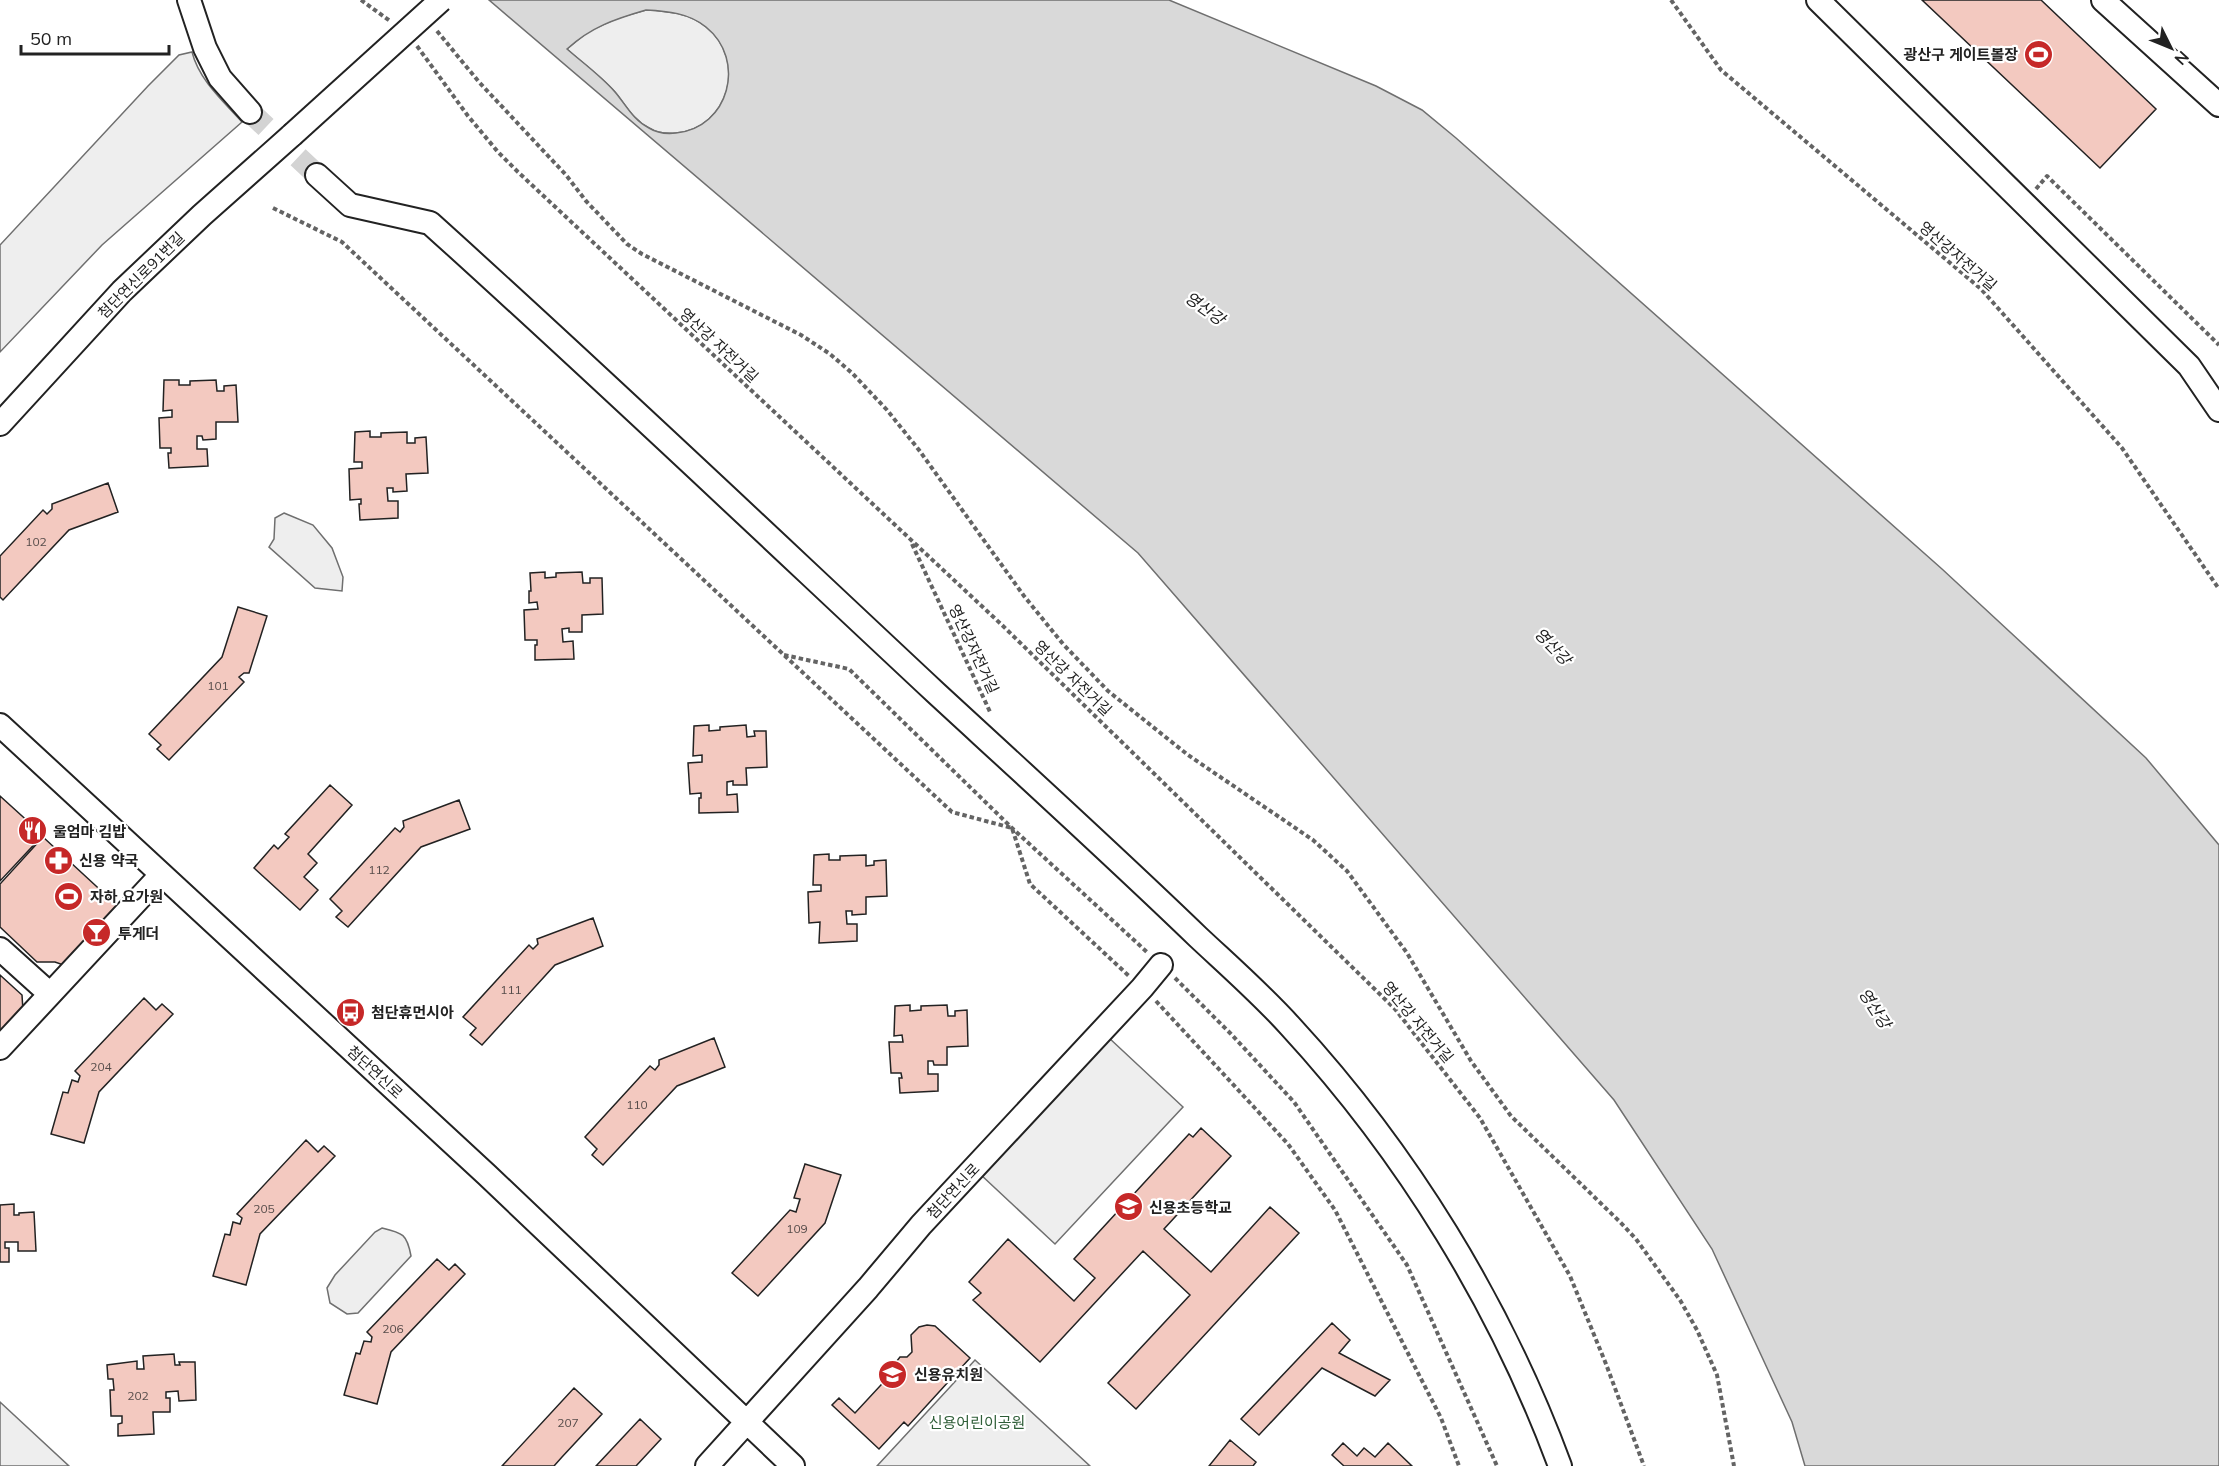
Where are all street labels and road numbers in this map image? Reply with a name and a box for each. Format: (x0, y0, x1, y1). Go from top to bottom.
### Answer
street label: 영산강자전거길 (1915, 217, 2001, 295)
street label: 첨단연신로91번길 (94, 228, 188, 322)
street label: 영산강 자전거길 (676, 304, 762, 386)
street label: 영산강자전거길 (945, 601, 1003, 697)
street label: 영산강 자전거길 (1030, 636, 1116, 720)
street label: 영산강 자전거길 (1378, 977, 1458, 1067)
street label: 첨단연신로 (343, 1042, 407, 1102)
street label: 첨단연신로 (923, 1159, 983, 1223)

